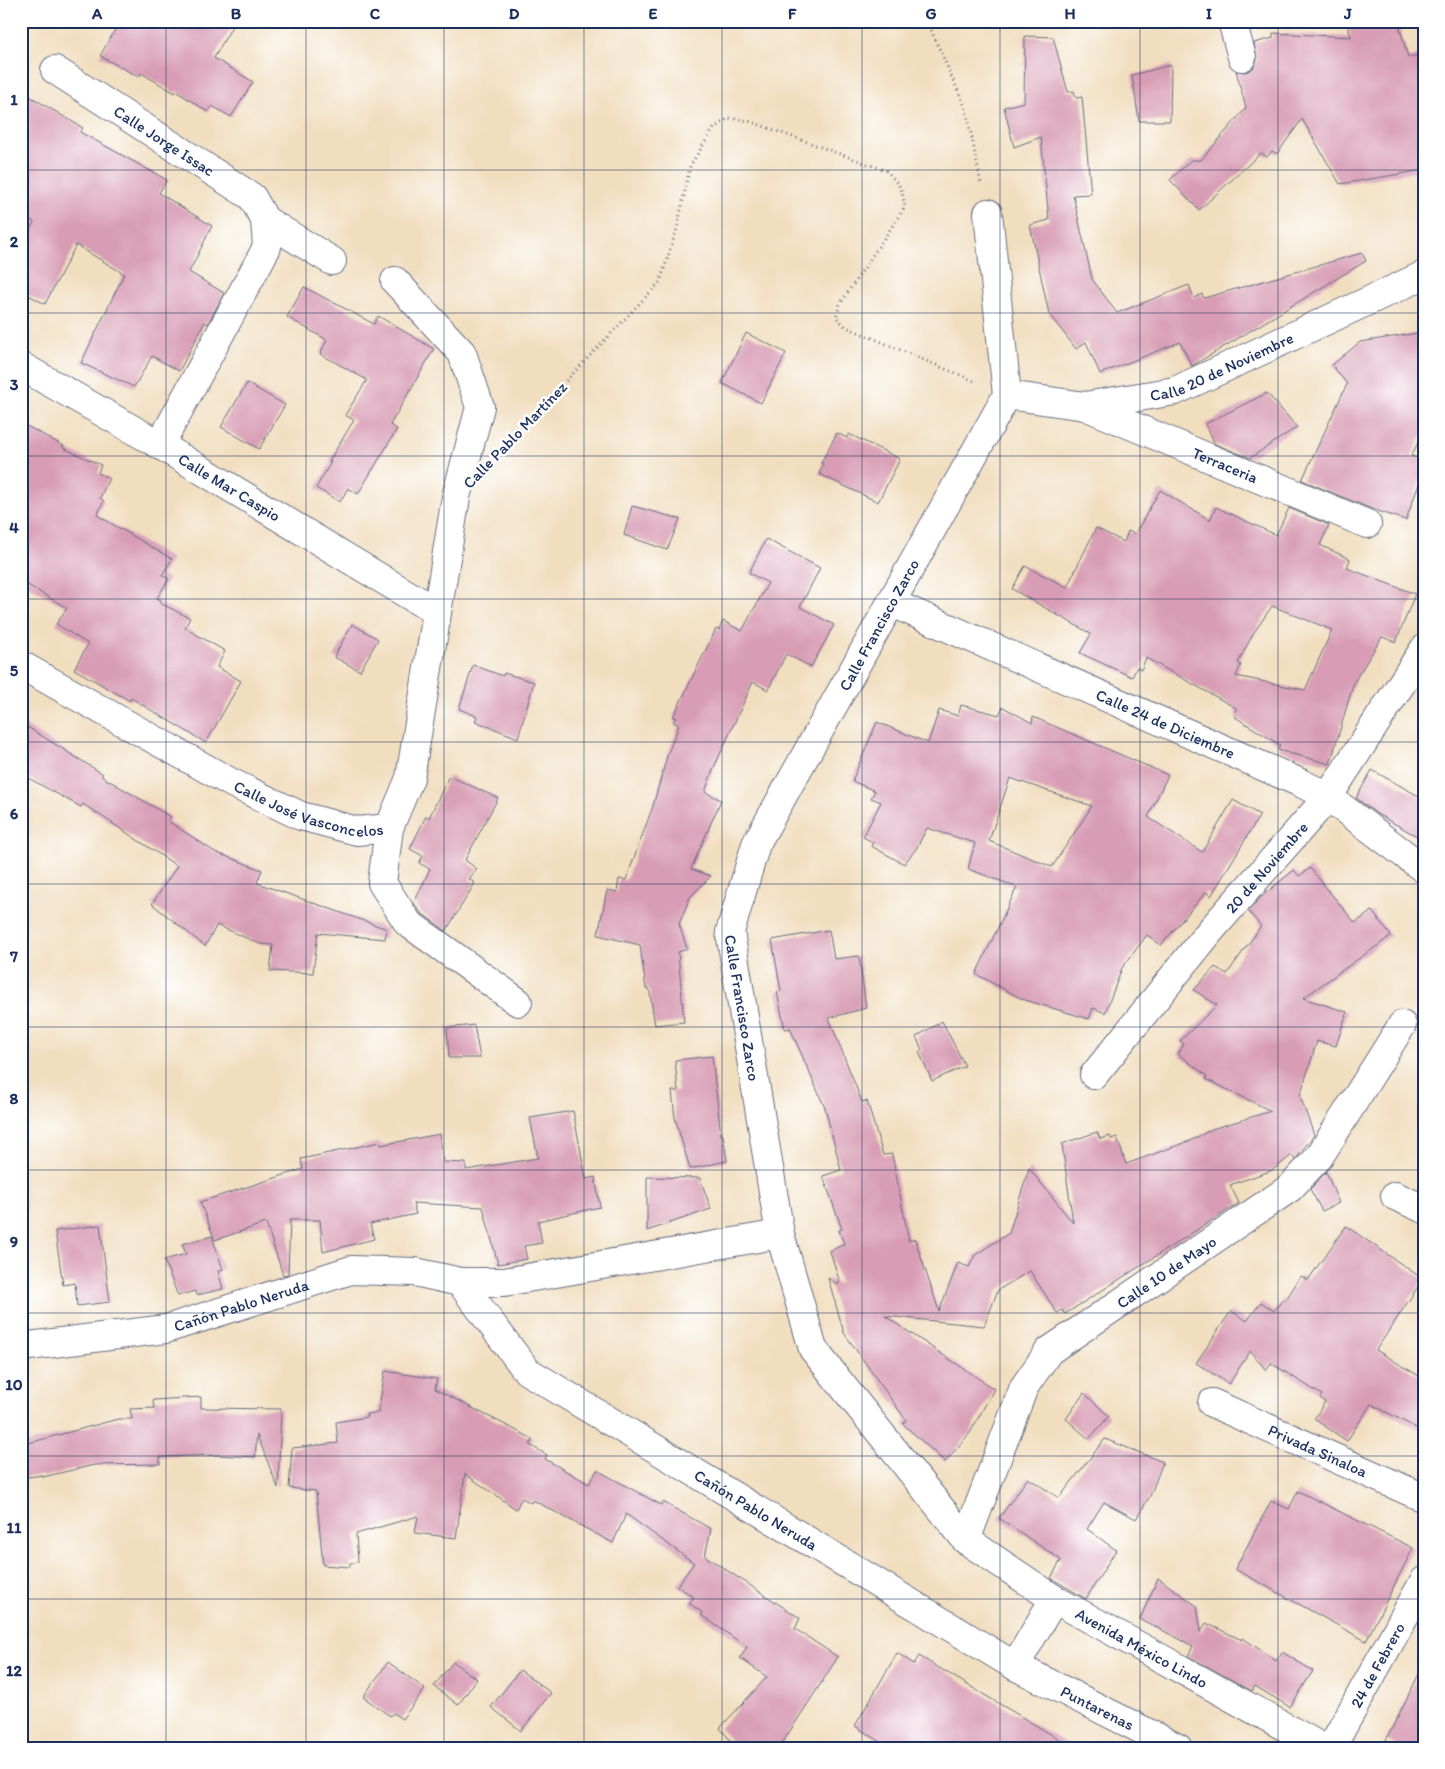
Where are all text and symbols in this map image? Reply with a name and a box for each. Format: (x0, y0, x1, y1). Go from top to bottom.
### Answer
text: A (91, 4, 103, 23)
text: B (231, 4, 242, 23)
text: C (370, 4, 381, 23)
text: D (509, 4, 520, 23)
text: E (649, 4, 658, 23)
text: F (788, 4, 797, 23)
text: G (925, 4, 937, 23)
text: H (1064, 4, 1076, 23)
text: I (1206, 4, 1212, 23)
text: J (1343, 4, 1352, 23)
text: 1 (10, 90, 18, 109)
street label: Calle Jorge Issac (110, 101, 218, 180)
text: 2 (10, 232, 19, 251)
street label: Calle 20 de Noviembre (1149, 328, 1296, 405)
text: 3 (10, 375, 19, 394)
street label: Calle Pablo Martínez (459, 377, 571, 493)
street label: Terraceria (1190, 443, 1261, 487)
street label: Calle Mar Caspio (175, 449, 284, 525)
text: 4 (9, 518, 19, 537)
street label: Calle Francisco Zarco (835, 556, 923, 694)
text: 5 (10, 661, 19, 680)
street label: Calle 24 de Diciembre (1093, 685, 1238, 762)
street label: Calle José Vasconcelos (231, 776, 384, 841)
text: 6 (10, 804, 19, 823)
street label: 20 de Noviembre (1221, 818, 1312, 917)
street label: Calle Francisco Zarco (721, 933, 764, 1082)
text: 7 (9, 947, 18, 966)
text: 8 (10, 1089, 19, 1108)
street label: Calle 10 de Mayo (1113, 1231, 1220, 1312)
text: 9 (10, 1232, 18, 1251)
street label: Cañón Pablo Neruda (171, 1274, 312, 1335)
text: 10 (5, 1375, 23, 1394)
street label: Privada Sinaloa (1265, 1420, 1371, 1481)
street label: Cañón Pablo Neruda (691, 1465, 822, 1554)
text: 11 (7, 1518, 22, 1537)
street label: Avenida México Lindo (1073, 1604, 1211, 1692)
street label: 24 de Febrero (1346, 1619, 1409, 1711)
text: 12 (6, 1661, 23, 1680)
street label: Puntarenas (1058, 1681, 1137, 1734)

